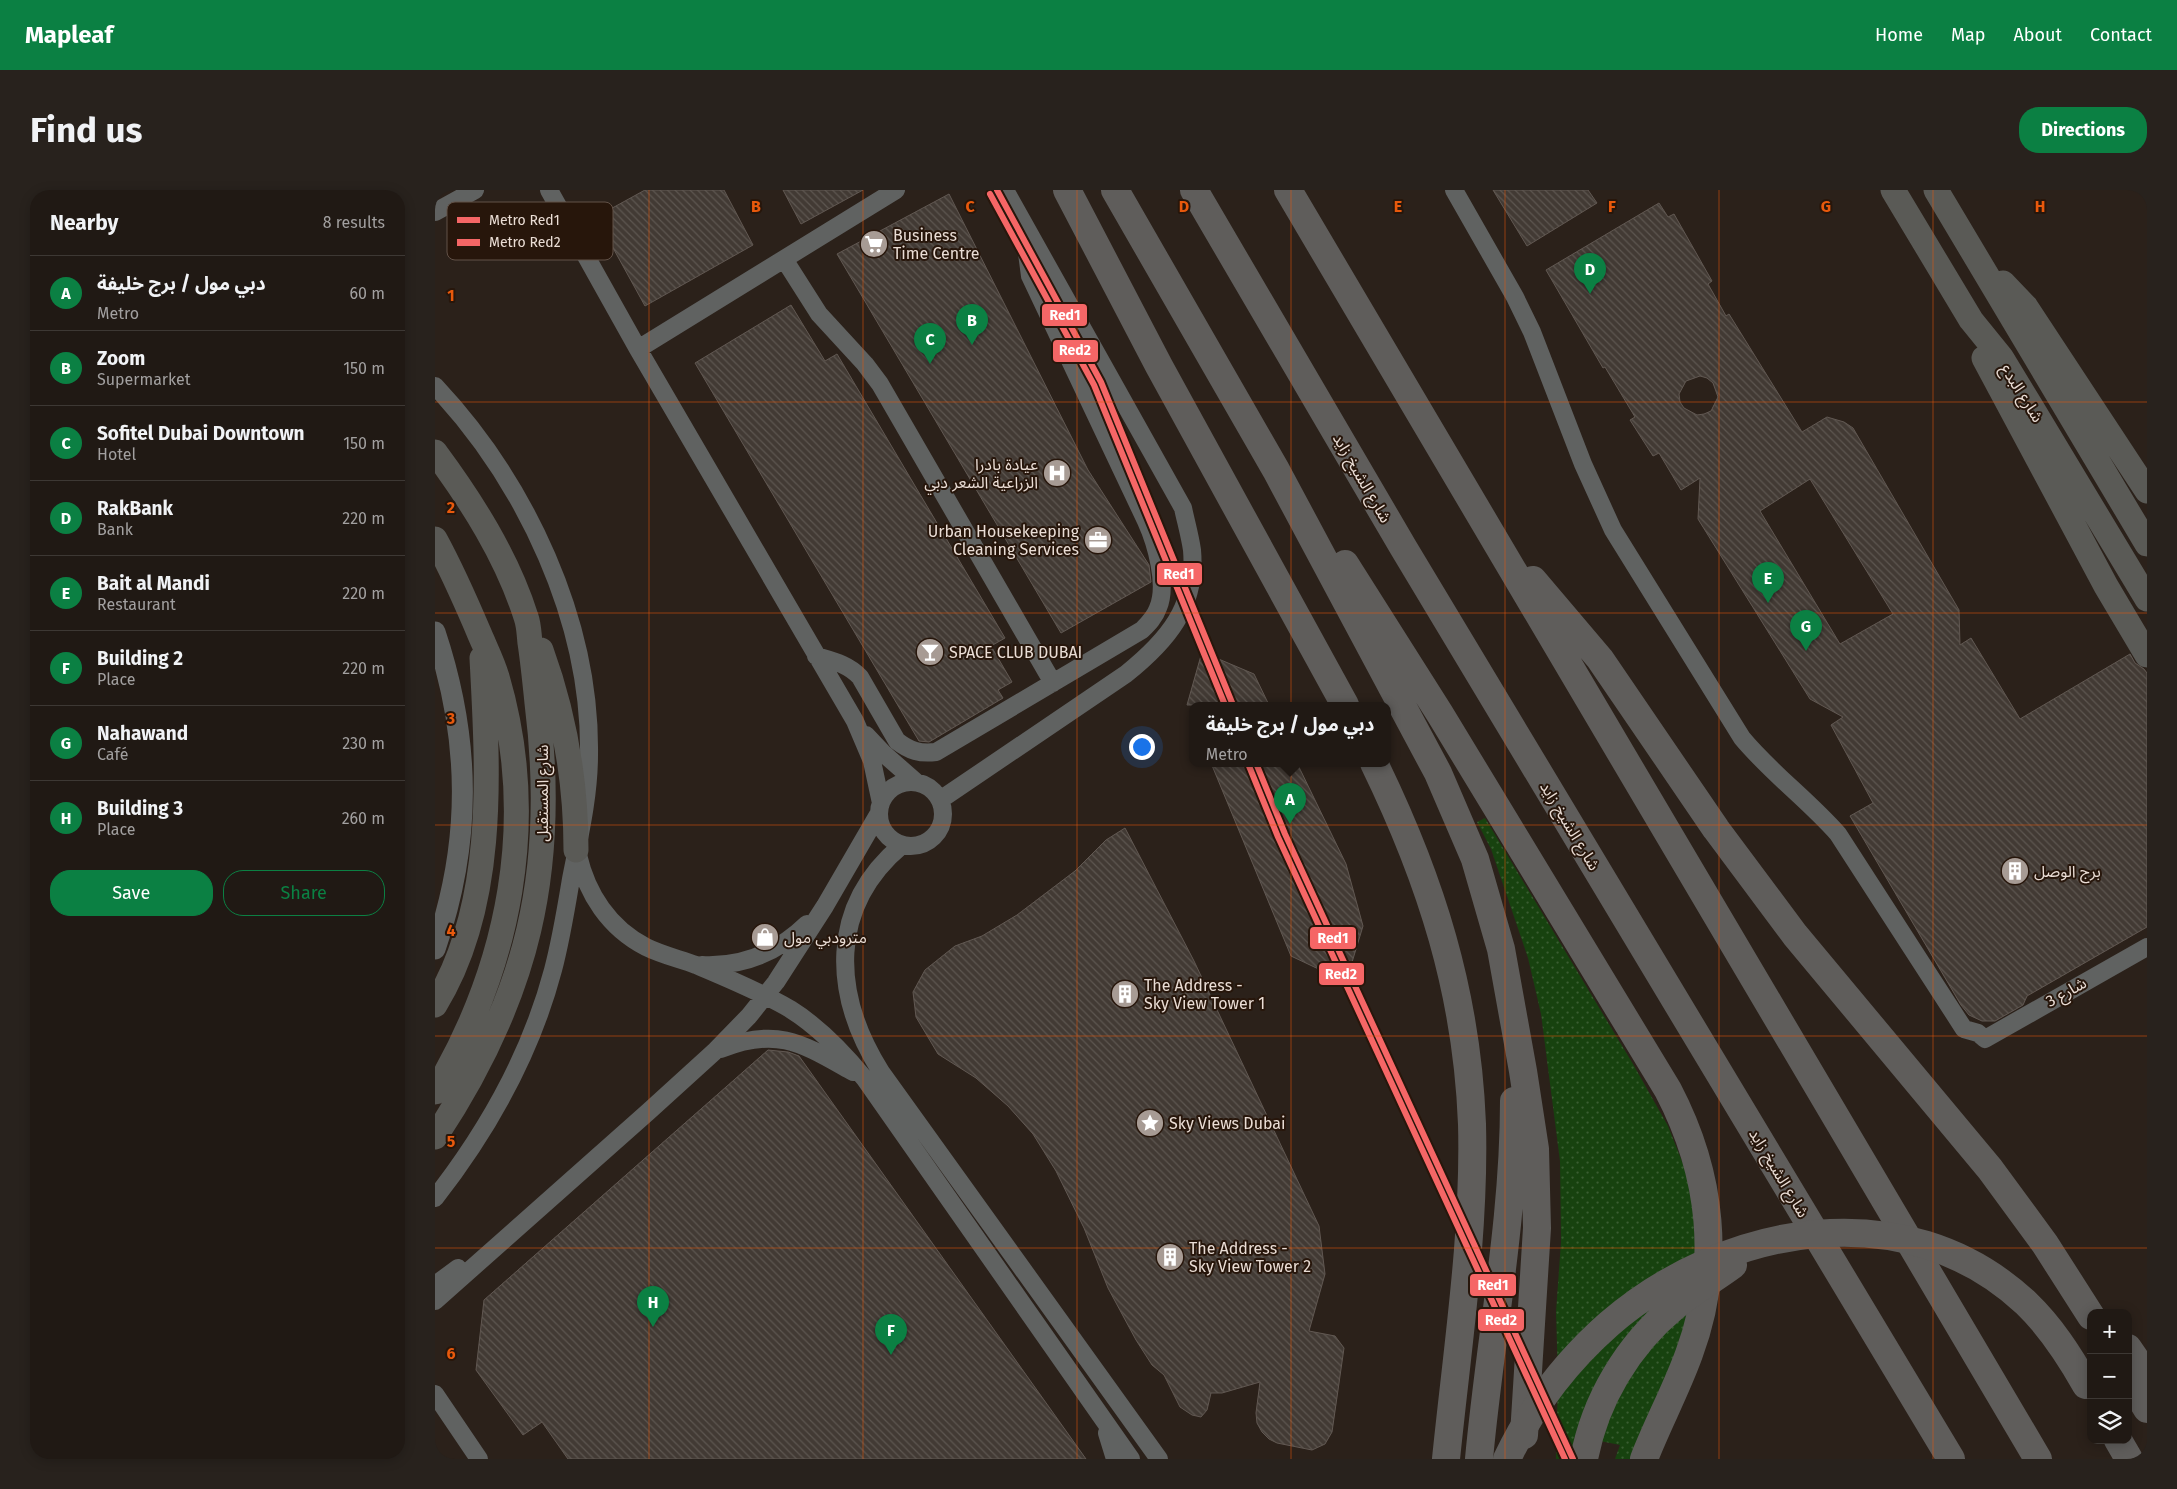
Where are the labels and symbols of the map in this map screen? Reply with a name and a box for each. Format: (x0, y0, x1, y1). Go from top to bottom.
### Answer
text: B (751, 197, 761, 216)
text: C (965, 197, 975, 216)
text: D (1179, 197, 1189, 216)
text: E (1394, 197, 1402, 216)
text: F (1608, 197, 1616, 216)
text: G (1821, 197, 1831, 216)
text: H (2035, 197, 2045, 216)
legend (447, 202, 613, 260)
text: Metro Red1 (489, 212, 560, 229)
place label: Business Time Centre (893, 226, 979, 263)
supermarket icon: Business Time Centre (859, 229, 889, 259)
text: Metro Red2 (489, 234, 561, 251)
pin: D (1574, 253, 1606, 294)
text: 1 (447, 286, 455, 305)
line badge: Red1 (1041, 303, 1088, 327)
pin: B (956, 304, 988, 345)
text: Red1 (1049, 307, 1081, 324)
pin: C (914, 323, 946, 364)
line badge: Red2 (1052, 339, 1099, 363)
text: Red2 (1059, 342, 1091, 359)
street label: شارع البدع (1994, 360, 2047, 427)
street label: شارع الشيخ زايد (1326, 430, 1395, 528)
place label: عيادة بادرا الزراعية الشعر دبي (924, 455, 1038, 494)
hospital icon: عيادة بادرا الزراعية الشعر دبي (1042, 458, 1072, 488)
text: 2 (447, 498, 455, 517)
place label: Urban Housekeeping Cleaning Services (928, 522, 1080, 559)
office icon: Urban Housekeeping Cleaning Services (1083, 525, 1113, 555)
line badge: Red1 (1156, 562, 1203, 586)
pin: E (1752, 562, 1784, 603)
text: Red1 (1163, 566, 1195, 583)
pin: G (1790, 610, 1822, 651)
bar icon: SPACE CLUB DUBAI (915, 637, 945, 667)
place label: SPACE CLUB DUBAI (949, 643, 1082, 662)
text: 3 (446, 709, 455, 728)
your location (1129, 734, 1155, 760)
street label: شارع المستقبل (533, 744, 555, 842)
street label: شارع الشيخ زايد (1533, 778, 1604, 875)
pin: A (1274, 783, 1306, 824)
building icon: برج الوصل (2000, 856, 2030, 886)
place label: برج الوصل (2034, 862, 2101, 884)
text: 4 (446, 921, 456, 940)
shop icon: مترودبي مول (750, 922, 780, 952)
line badge: Red1 (1309, 926, 1357, 950)
place label: مترودبي مول (784, 928, 867, 949)
text: Red1 (1317, 930, 1349, 947)
line badge: Red2 (1318, 962, 1365, 986)
text: Red2 (1325, 966, 1357, 983)
street label: شارع 3 (2042, 973, 2091, 1013)
place label: The Address - Sky View Tower 1 (1144, 976, 1265, 1013)
building icon: The Address - Sky View Tower 1 (1110, 979, 1140, 1009)
place icon: Sky Views Dubai (1135, 1108, 1165, 1138)
place label: Sky Views Dubai (1169, 1114, 1286, 1133)
street label: شارع الشيخ زايد (1742, 1125, 1813, 1222)
text: 5 (447, 1132, 456, 1151)
place label: The Address - Sky View Tower 2 (1189, 1239, 1311, 1276)
building icon: The Address - Sky View Tower 2 (1155, 1242, 1185, 1272)
line badge: Red1 (1469, 1273, 1517, 1297)
text: Red1 (1477, 1277, 1509, 1294)
pin: H (637, 1286, 669, 1327)
line badge: Red2 (1477, 1308, 1525, 1332)
text: Red2 (1485, 1312, 1517, 1329)
pin: F (875, 1314, 907, 1355)
text: 6 (446, 1344, 456, 1363)

